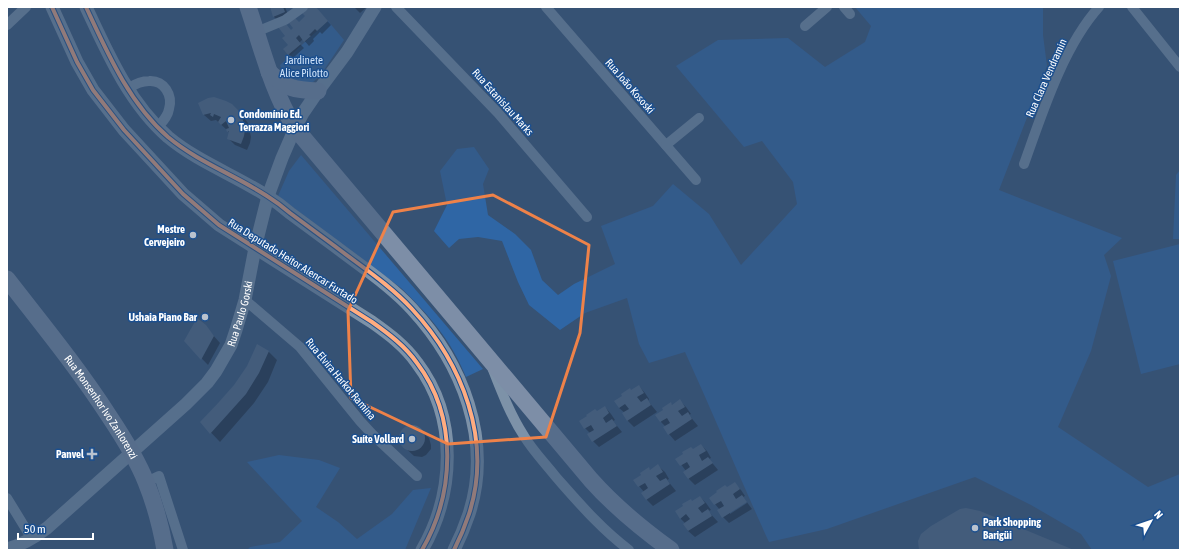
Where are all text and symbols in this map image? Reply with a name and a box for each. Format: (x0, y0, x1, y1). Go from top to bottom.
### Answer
street label: Rua Clara Vendramin (1023, 37, 1069, 119)
park label: Jardinete Alice Pilotto (280, 54, 328, 79)
street label: Rua João Kososki (603, 56, 657, 116)
street label: Rua Estanislau Marks (470, 66, 536, 138)
place label: Condomínio Ed. Terrazza Maggiori (239, 108, 310, 133)
marker: Condomínio Ed. Terrazza Maggiori (226, 115, 236, 125)
street label: Rua Deputado Heitor Alencar Furtado (226, 216, 360, 306)
place label: Mestre Cervejeiro (144, 223, 185, 248)
marker: Mestre Cervejeiro (188, 230, 198, 240)
street label: Rua Paulo Gorski (225, 280, 255, 348)
place label: Ushaia Piano Bar (129, 311, 198, 323)
marker: Ushaia Piano Bar (200, 312, 210, 322)
street label: Rua Elvira Harkot Ramina (304, 336, 378, 422)
street label: Rua Monsenhor Ivo Zanlorenzi (62, 353, 140, 461)
place label: Suíte Vollard (352, 433, 404, 445)
marker: Suíte Vollard (407, 434, 417, 444)
place label: Panvel (56, 448, 85, 460)
marker: Panvel (87, 449, 97, 459)
north arrow (1131, 501, 1171, 541)
text: N (1152, 508, 1165, 521)
scale bar (18, 515, 93, 541)
place label: Park Shopping Barigüi (983, 516, 1041, 541)
text: 50 m (24, 522, 46, 536)
marker: Park Shopping Barigüi (970, 523, 980, 533)

